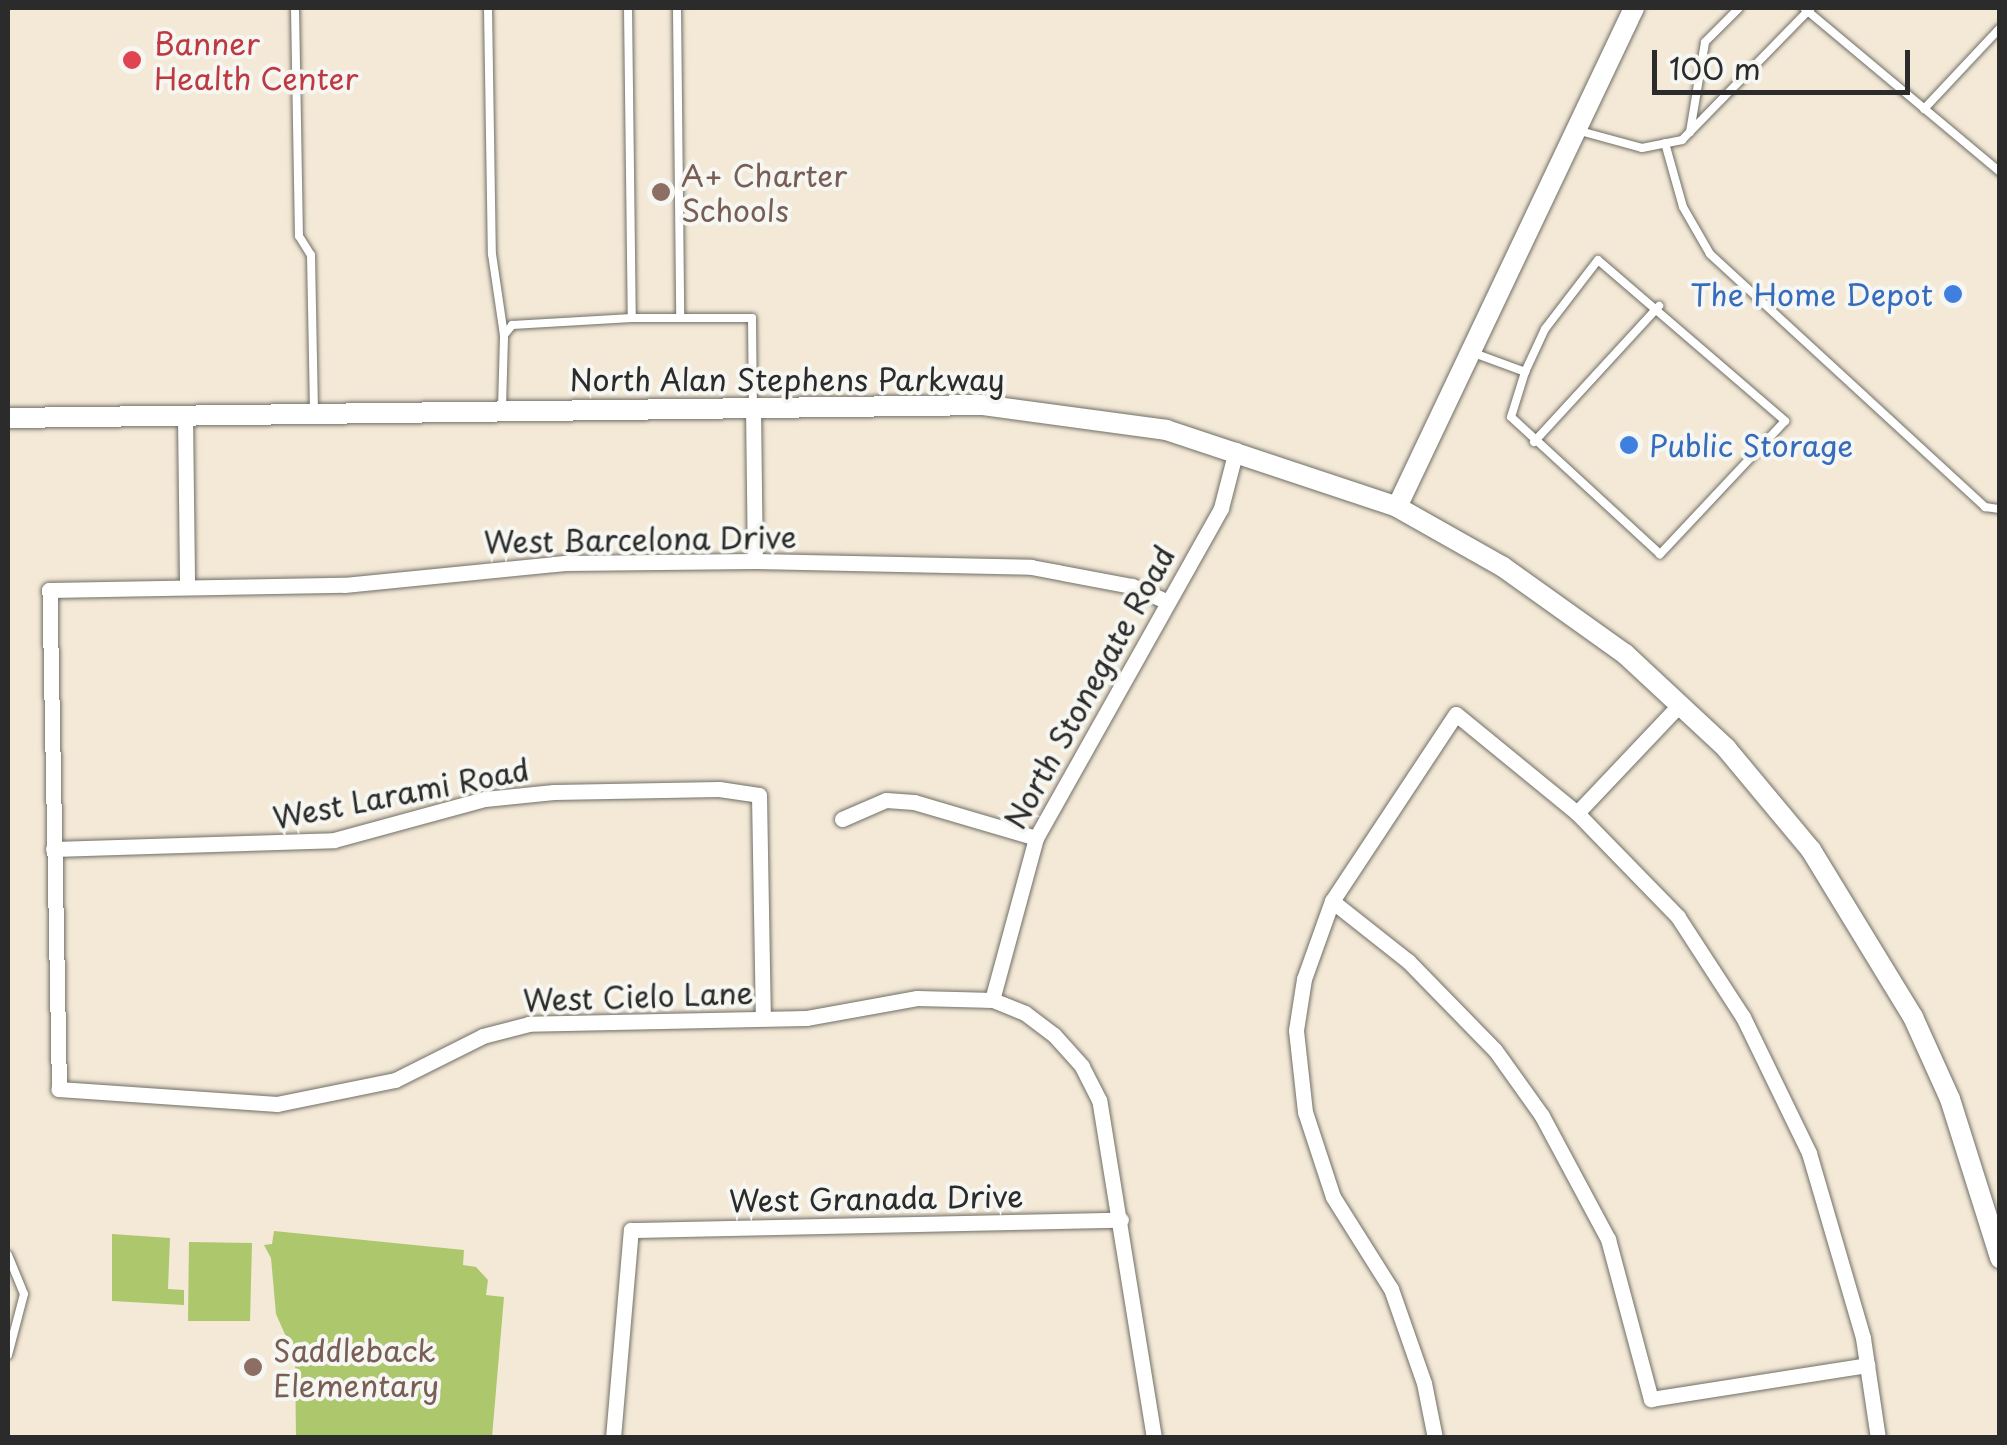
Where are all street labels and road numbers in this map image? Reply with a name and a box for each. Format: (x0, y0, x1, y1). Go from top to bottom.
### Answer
street label: North Alan Stephens Parkway (568, 361, 1006, 397)
street label: West Barcelona Drive (483, 518, 797, 560)
street label: North Stonegate Road (996, 538, 1182, 836)
street label: West Larami Road (268, 750, 534, 836)
street label: West Cielo Lane (522, 974, 754, 1018)
street label: West Granada Drive (729, 1177, 1023, 1219)

